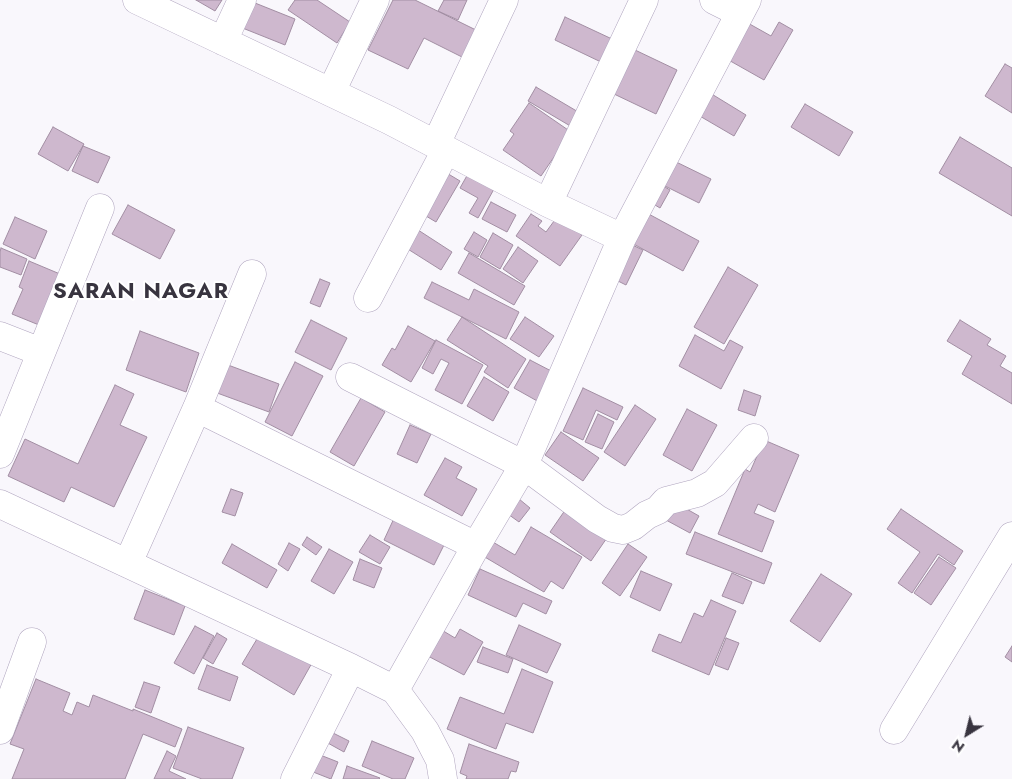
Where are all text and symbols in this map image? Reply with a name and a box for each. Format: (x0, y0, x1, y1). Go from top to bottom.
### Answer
district label: SARAN NAGAR (52, 280, 230, 306)
north arrow (942, 709, 992, 759)
text: N (948, 735, 969, 757)

